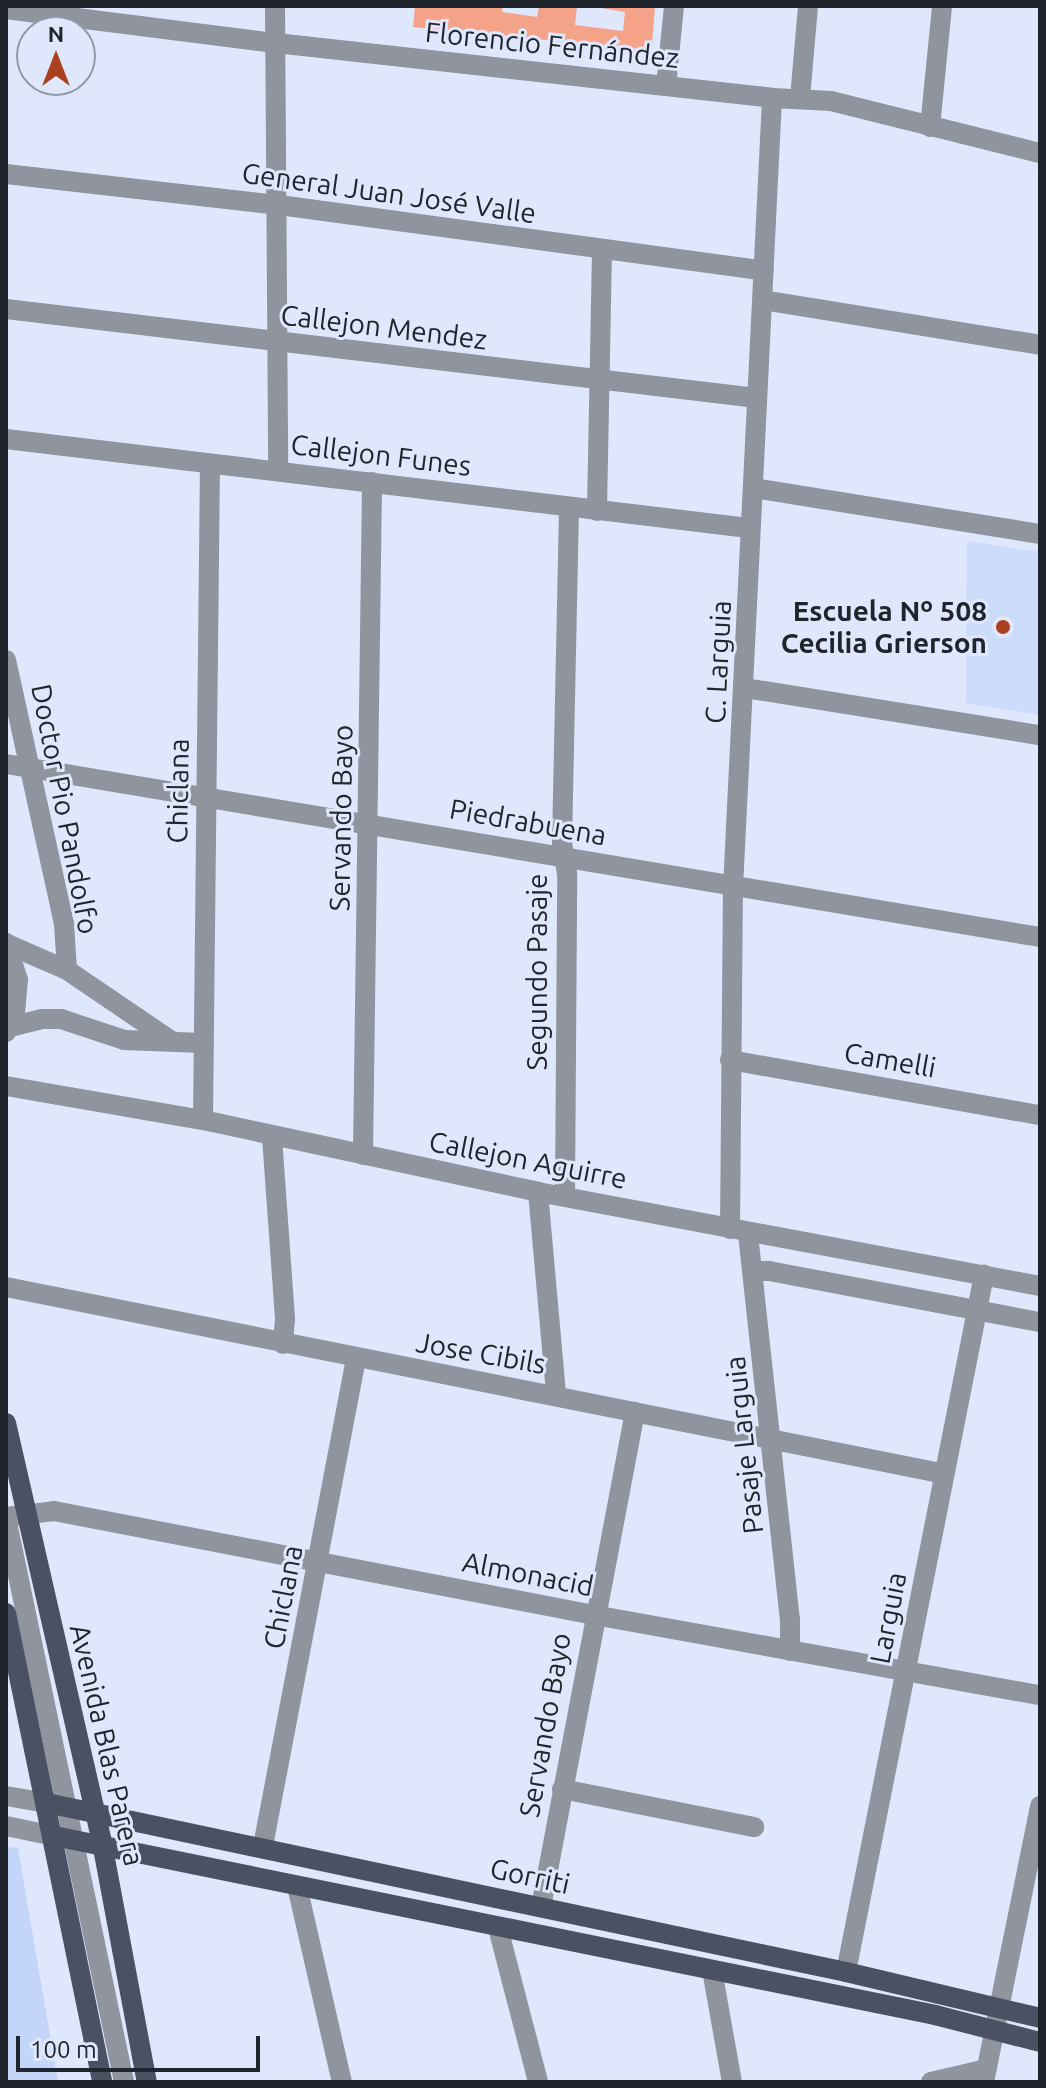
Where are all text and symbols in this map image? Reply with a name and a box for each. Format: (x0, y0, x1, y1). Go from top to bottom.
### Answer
street label: Florencio Fernández (423, 15, 681, 75)
north arrow (16, 16, 96, 96)
text: N (48, 21, 64, 46)
street label: General Juan José Valle (240, 156, 538, 230)
street label: Callejon Mendez (279, 298, 489, 356)
street label: Callejon Funes (289, 427, 473, 483)
place label: Escuela Nº 508 Cecilia Grierson (781, 594, 987, 660)
street label: C. Larguia (698, 599, 738, 725)
marker: Escuela Nº 508 Cecilia Grierson (994, 618, 1012, 636)
street label: Doctor Pio Pandolfo (24, 681, 106, 937)
street label: Servando Bayo (323, 724, 359, 912)
street label: Chiclana (160, 738, 196, 844)
street label: Piedrabuena (447, 792, 609, 852)
street label: Segundo Pasaje (520, 873, 554, 1071)
street label: Camelli (841, 1035, 939, 1085)
street label: Callejon Aguirre (426, 1124, 630, 1196)
street label: Jose Cibils (414, 1325, 548, 1381)
street label: Pasaje Larguia (718, 1354, 770, 1536)
street label: Chiclana (256, 1542, 310, 1652)
street label: Almonacid (460, 1545, 596, 1603)
street label: Larguia (863, 1569, 913, 1667)
street label: Avenida Blas Parera (63, 1621, 151, 1869)
street label: Servando Bayo (512, 1630, 578, 1820)
street label: Gorriti (487, 1851, 573, 1901)
scale bar (20, 2020, 264, 2070)
text: 100 m (30, 2036, 97, 2063)

